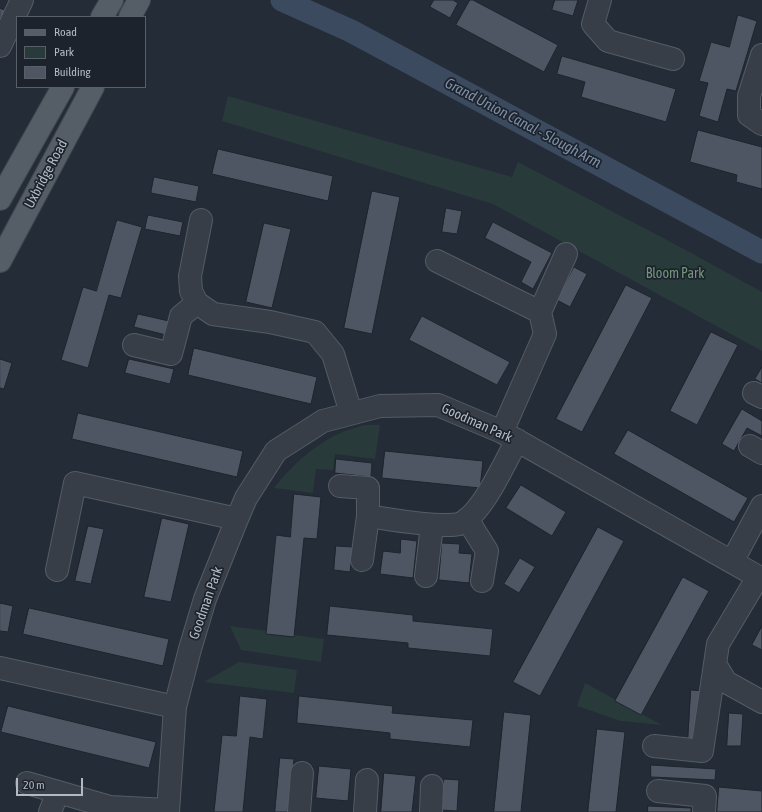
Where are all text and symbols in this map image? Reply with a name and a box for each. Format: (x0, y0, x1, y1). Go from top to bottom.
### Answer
legend (16, 16, 146, 88)
text: Road (54, 25, 77, 39)
text: Park (54, 45, 74, 59)
text: Building (54, 65, 91, 79)
water label: Grand Union Canal - Slough Arm (442, 74, 604, 172)
street label: Uxbridge Road (21, 137, 71, 211)
park label: Bloom Park (646, 266, 704, 282)
street label: Goodman Park (439, 400, 515, 446)
street label: Goodman Park (186, 564, 226, 642)
scale bar (18, 770, 85, 796)
text: 20 m (23, 778, 45, 792)

